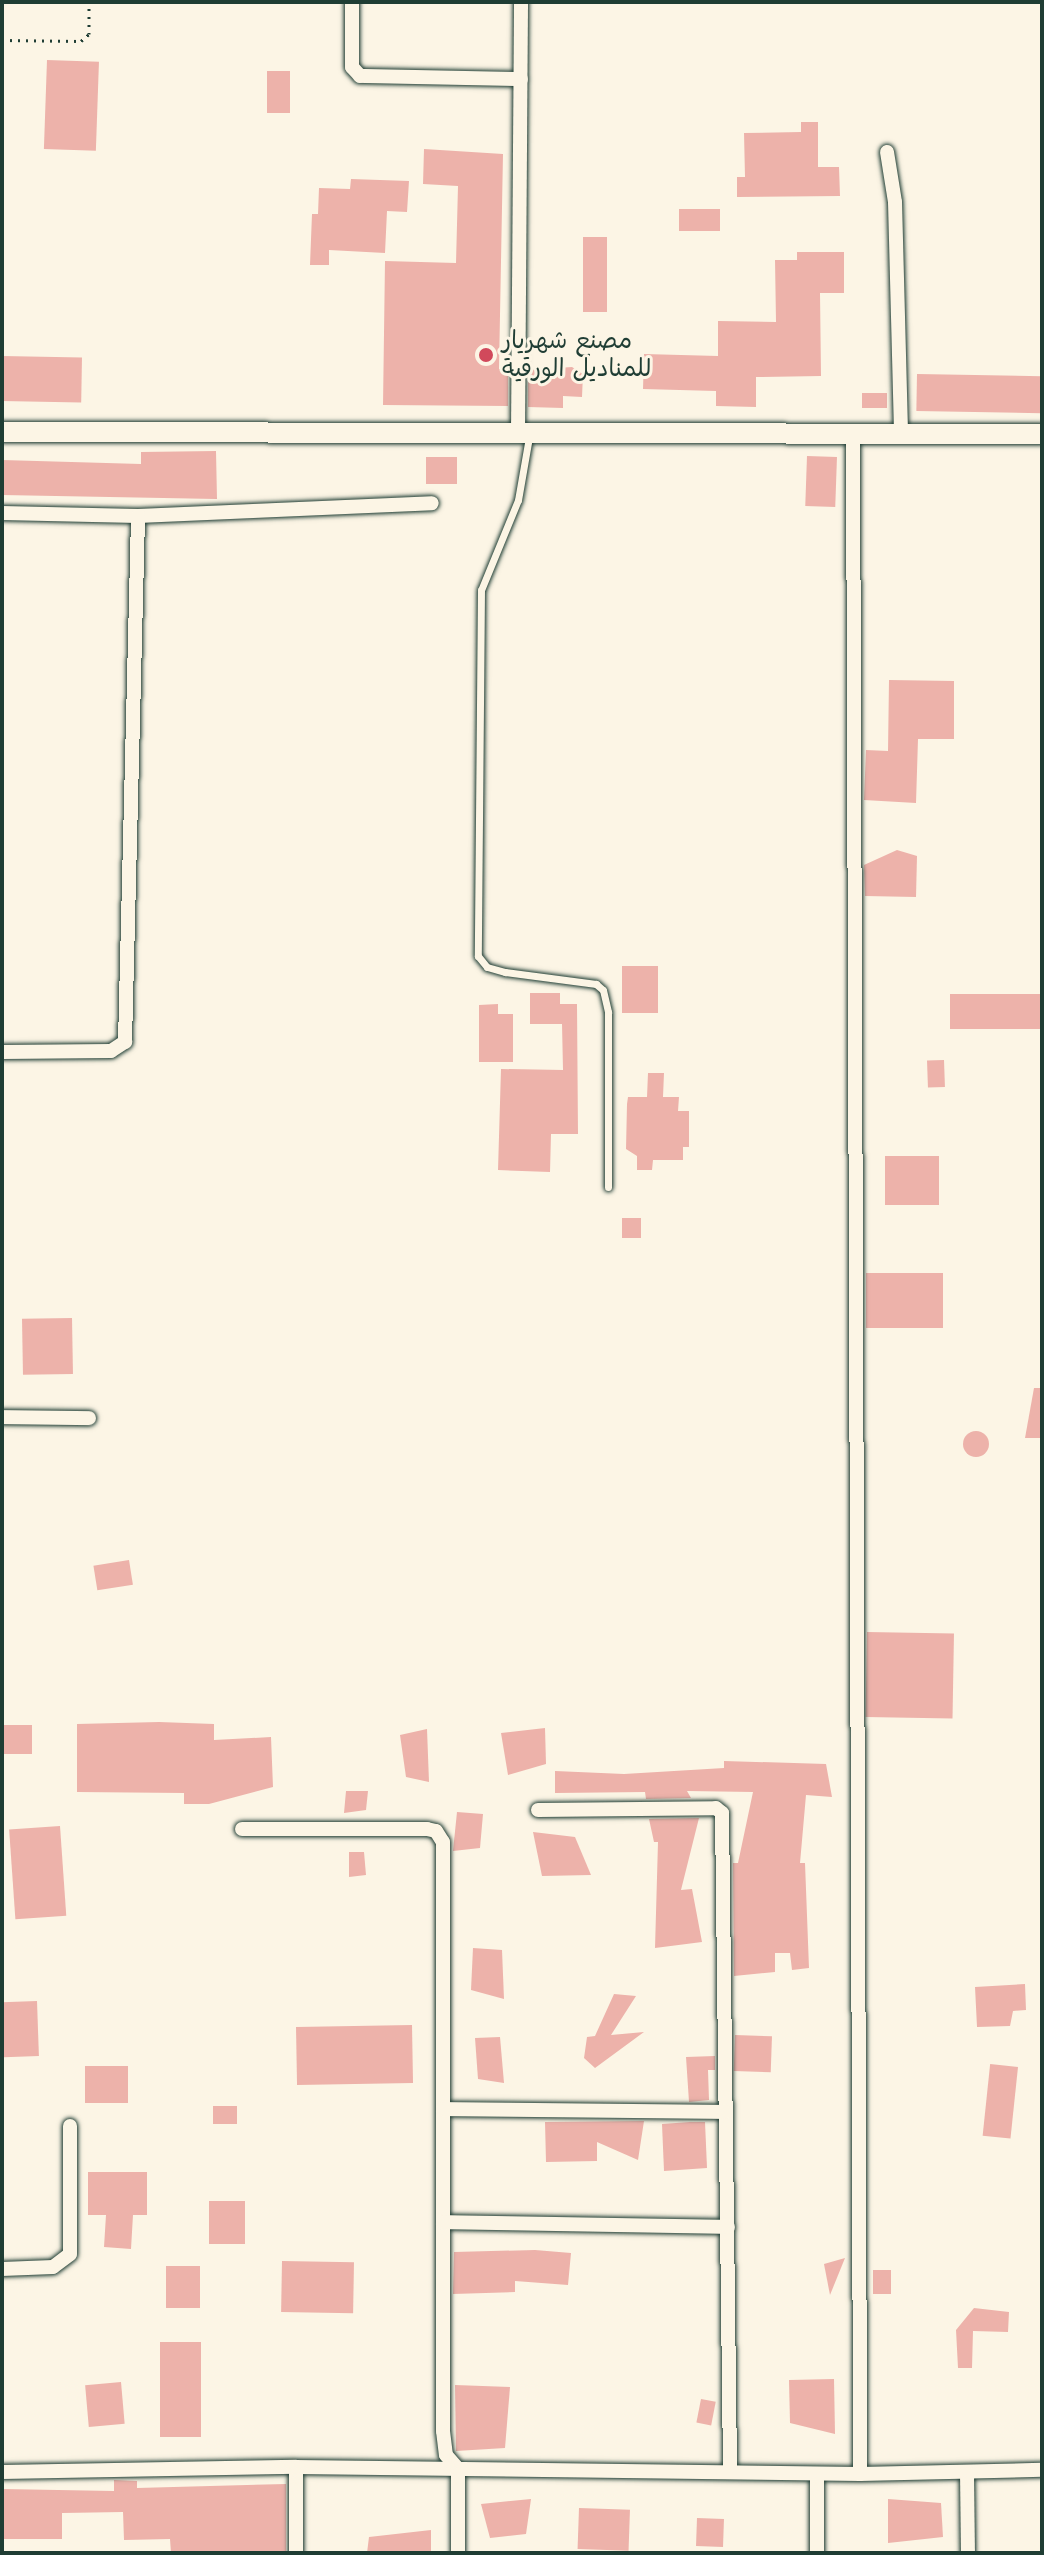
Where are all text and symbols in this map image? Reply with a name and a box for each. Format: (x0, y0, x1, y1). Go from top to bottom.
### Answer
place label: مصنع شهريار للمناديل الورقية (502, 327, 651, 383)
marker: مصنع شهريار للمناديل الورقية (477, 346, 495, 364)

